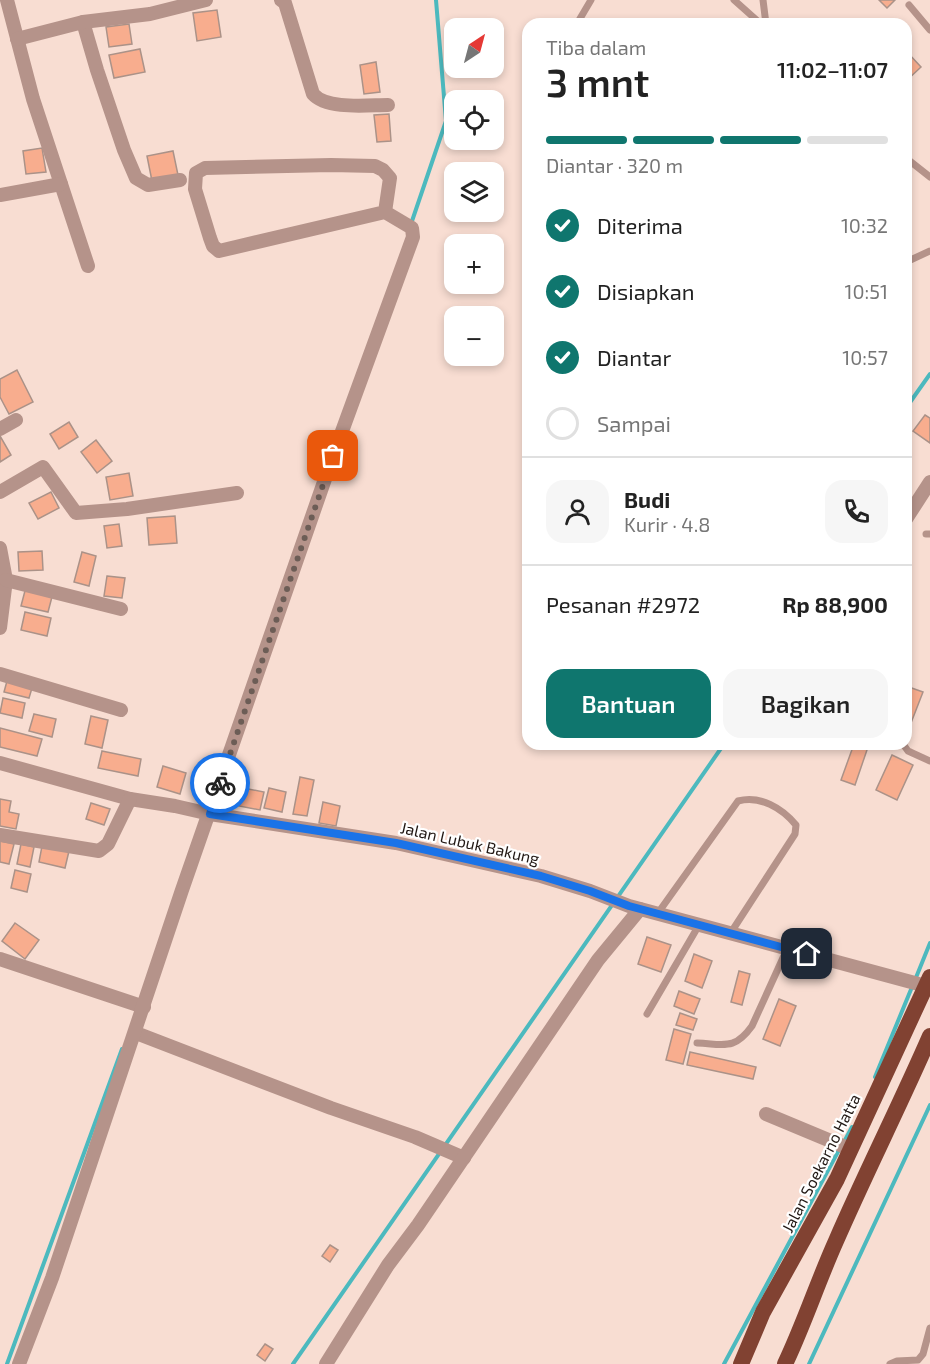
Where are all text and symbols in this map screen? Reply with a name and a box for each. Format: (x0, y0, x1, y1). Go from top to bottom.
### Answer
north arrow (444, 18, 504, 78)
map controls (444, 18, 504, 366)
text: Tiba dalam (546, 35, 646, 59)
text: 11:02–11:07 (777, 56, 888, 82)
text: 3 mnt (546, 58, 649, 105)
button: locate (444, 90, 504, 150)
text: Diantar · 320 m (546, 153, 683, 177)
button: layers (444, 162, 504, 222)
icon: check (546, 209, 579, 242)
text: Diterima (597, 212, 683, 238)
text: 10:32 (841, 213, 888, 237)
button: + (444, 234, 504, 294)
icon: check (546, 275, 579, 308)
text: Disiapkan (597, 278, 695, 304)
text: 10:51 (845, 279, 888, 303)
button: − (444, 306, 504, 366)
icon: check (546, 341, 579, 374)
text: Diantar (597, 344, 671, 370)
text: 10:57 (842, 345, 888, 369)
text: Sampai (597, 410, 671, 436)
pin (307, 430, 358, 481)
icon: bag (316, 439, 349, 472)
button: person (546, 480, 609, 543)
button: phone (825, 480, 888, 543)
text: Budi (624, 486, 670, 512)
text: Kurir · 4.8 (624, 512, 710, 536)
text: Pesanan #2972 (546, 591, 700, 617)
text: Rp 88,900 (782, 591, 888, 617)
button: Bantuan (546, 669, 711, 738)
button: Bagikan (723, 669, 888, 738)
courier (190, 753, 250, 813)
icon: bike (204, 767, 237, 800)
street label: Jalan Lubuk Bakung (399, 817, 541, 868)
pin (781, 928, 832, 979)
icon: home (790, 937, 823, 970)
street label: Jalan Soekarno Hatta (777, 1090, 864, 1235)

